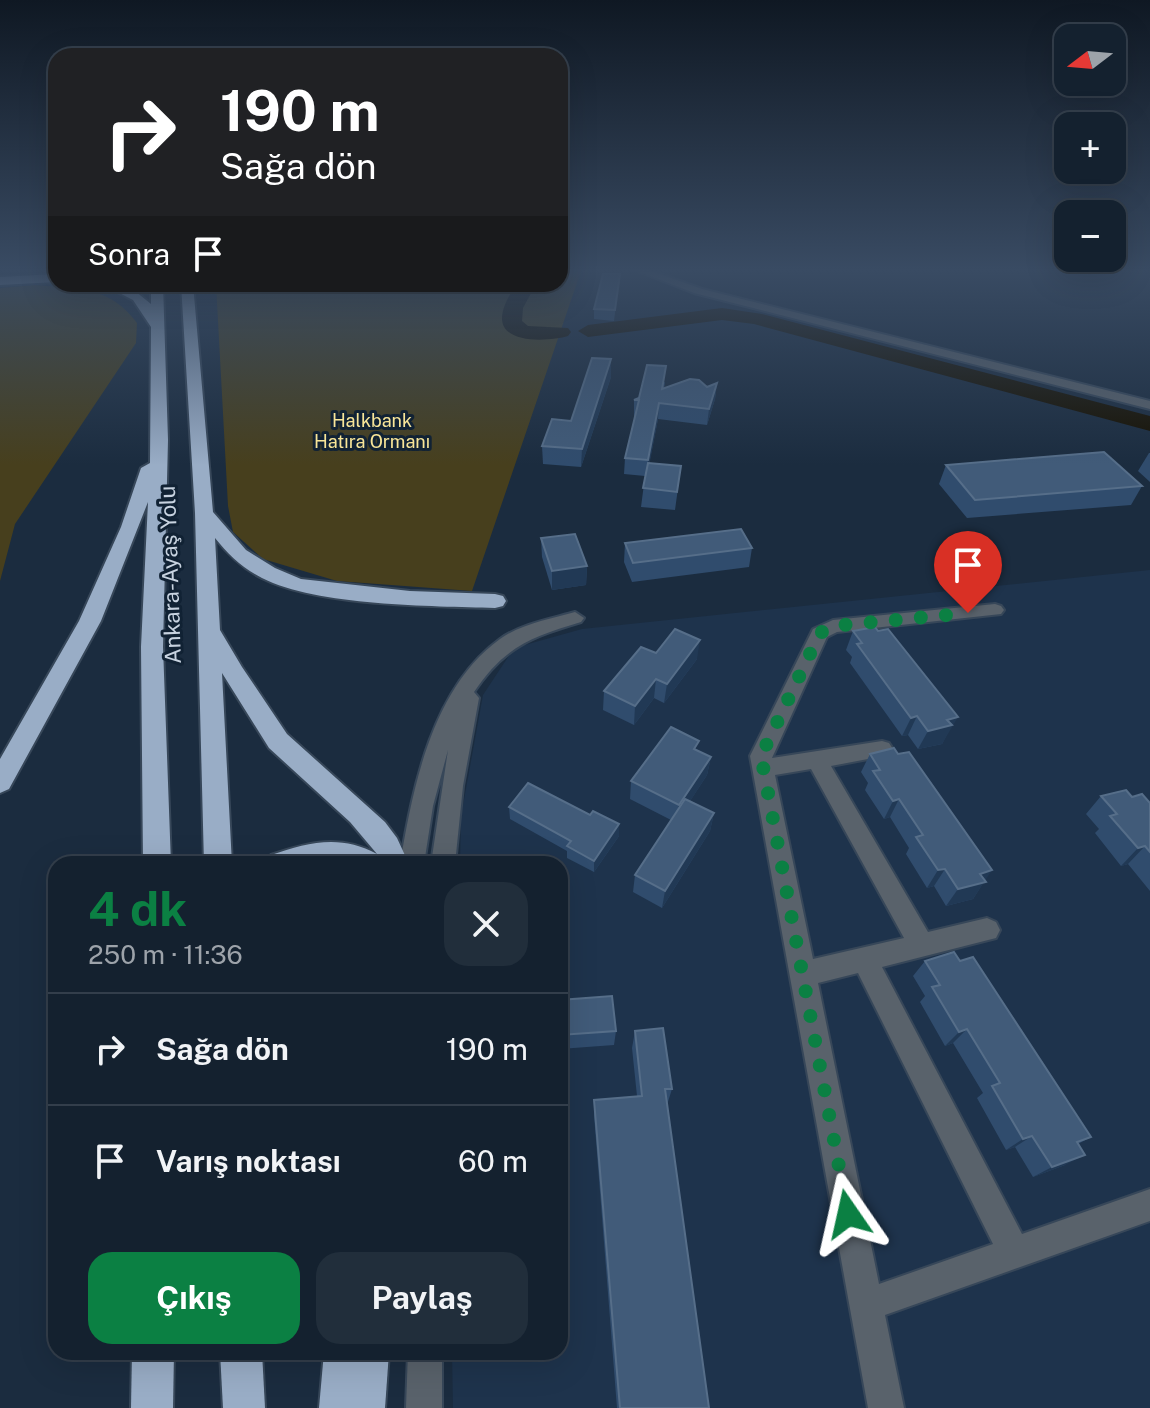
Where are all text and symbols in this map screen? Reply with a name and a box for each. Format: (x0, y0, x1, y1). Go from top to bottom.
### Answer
north arrow (1054, 24, 1126, 96)
map controls (1054, 24, 1126, 272)
text: 190 m (220, 78, 380, 144)
icon: right (88, 80, 192, 184)
button: + (1054, 112, 1126, 184)
text: Sağa dön (220, 145, 377, 187)
button: − (1054, 200, 1126, 272)
icon: arrive (186, 232, 230, 276)
text: Sonra (88, 236, 170, 272)
park label: Halkbank Hatıra Ormanı (314, 410, 430, 452)
street label: Ankara-Ayaş Yolu (154, 485, 186, 665)
pin (934, 531, 1002, 613)
icon: arrive (946, 543, 990, 587)
text: 4 dk (88, 880, 187, 937)
button: close (444, 882, 528, 966)
text: 250 m · 11:36 (88, 939, 243, 970)
icon: right (88, 1027, 132, 1071)
text: Sağa dön (156, 1031, 289, 1067)
text: 190 m (446, 1031, 528, 1067)
icon: arrive (88, 1139, 132, 1183)
text: Varış noktası (156, 1143, 341, 1179)
text: 60 m (458, 1143, 528, 1179)
position arrow (806, 1172, 890, 1256)
button: Çıkış (88, 1252, 300, 1344)
button: Paylaş (316, 1252, 528, 1344)

